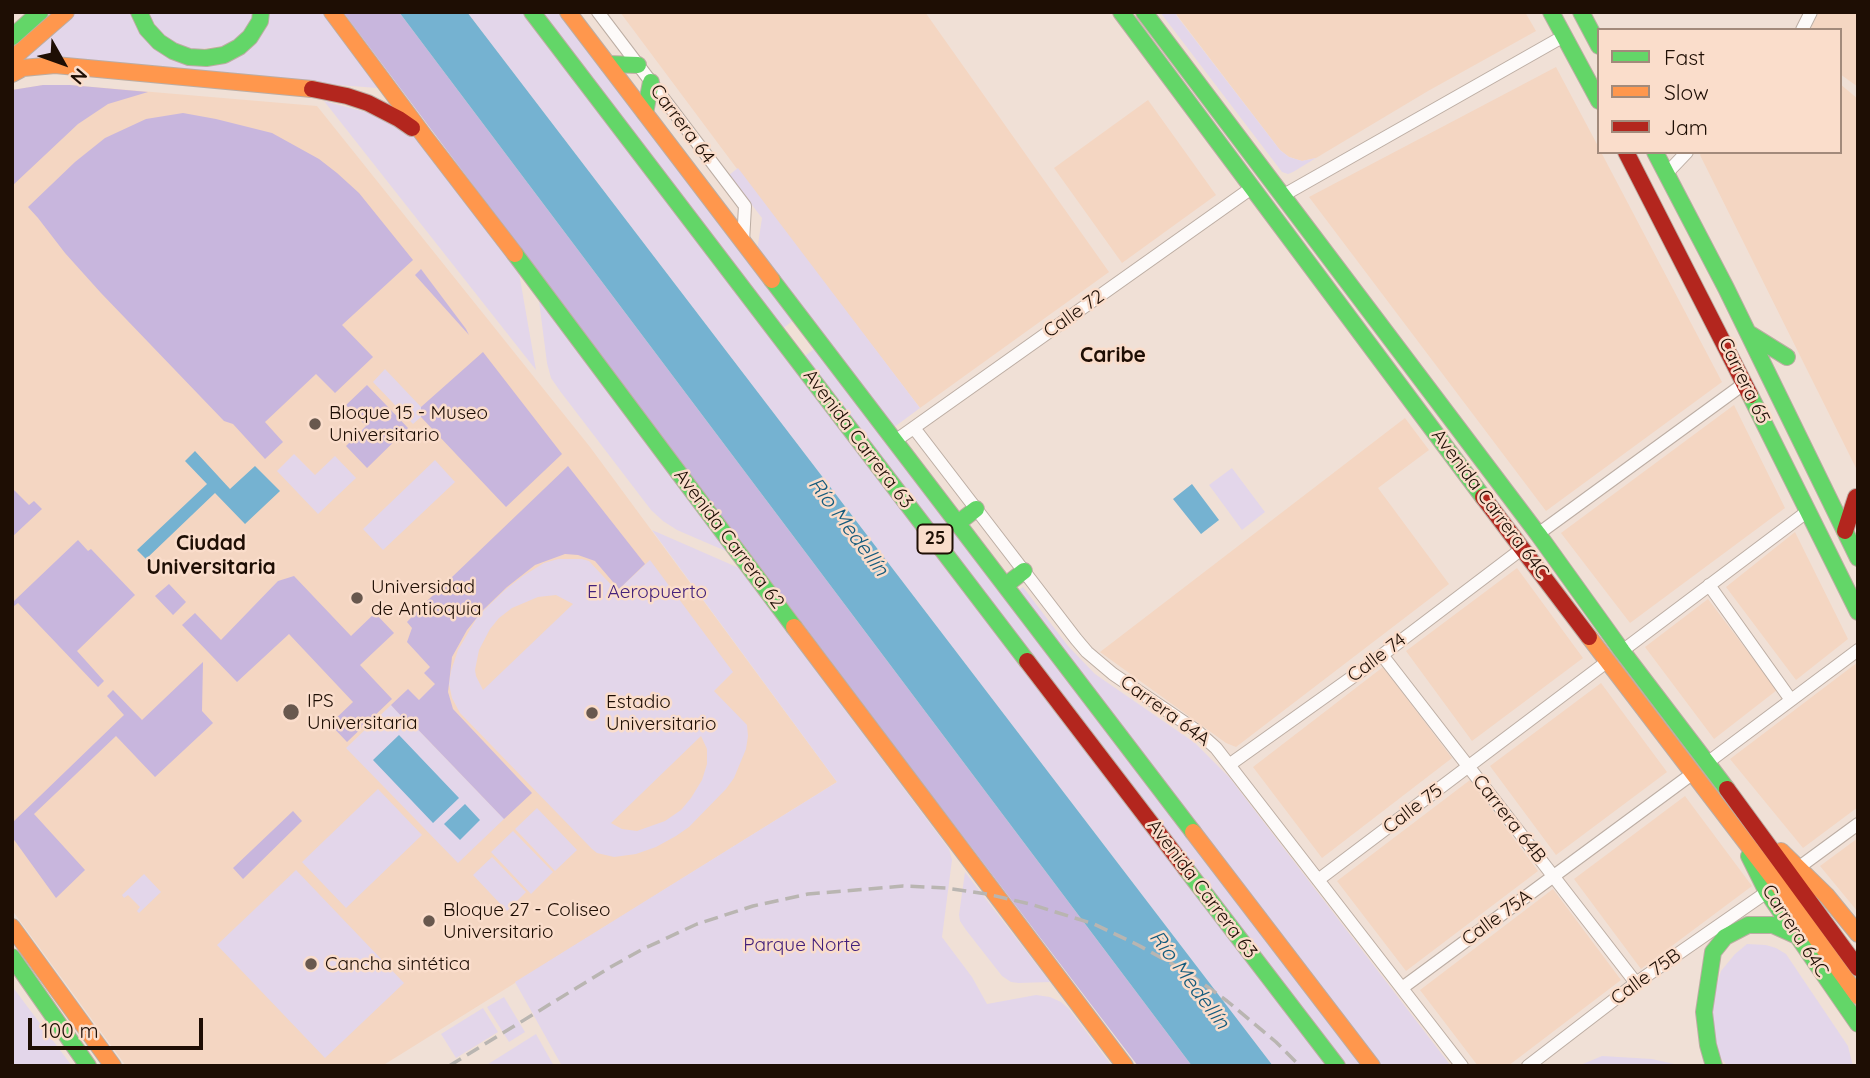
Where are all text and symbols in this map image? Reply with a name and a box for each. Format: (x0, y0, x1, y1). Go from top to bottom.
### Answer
north arrow (28, 28, 98, 98)
legend (1597, 28, 1842, 154)
text: Fast (1664, 44, 1705, 70)
text: N (65, 63, 93, 90)
text: Slow (1664, 79, 1709, 105)
street label: Carrera 64 (645, 80, 719, 168)
text: Jam (1664, 114, 1708, 140)
street label: Calle 72 (1039, 285, 1109, 343)
street label: Carrera 65 (1713, 334, 1775, 428)
district label: Caribe (1080, 343, 1146, 369)
street label: Avenida Carrera 63 (798, 365, 918, 513)
place label: Bloque 15 - Museo Universitario (329, 402, 488, 446)
marker: Bloque 15 - Museo Universitario (307, 416, 323, 432)
street label: Avenida Carrera 64C (1426, 425, 1554, 583)
street label: Avenida Carrera 62 (669, 465, 789, 613)
water label: Río Medellín (803, 473, 893, 581)
road number: 25 (918, 524, 953, 554)
district label: Ciudad Universitaria (146, 531, 276, 581)
place label: Universidad de Antioquia (371, 576, 482, 620)
park label: El Aeropuerto (587, 581, 707, 603)
marker: Universidad de Antioquia (349, 590, 365, 606)
street label: Calle 74 (1343, 629, 1411, 687)
street label: Carrera 64A (1116, 671, 1214, 751)
place label: IPS Universitaria (307, 690, 417, 734)
place label: Estadio Universitario (606, 691, 716, 735)
marker: IPS Universitaria (281, 702, 301, 722)
marker: Estadio Universitario (584, 705, 600, 721)
street label: Carrera 64B (1468, 770, 1550, 868)
street label: Calle 75 (1379, 779, 1447, 839)
street label: Avenida Carrera 63 (1142, 815, 1262, 963)
street label: Carrera 64C (1757, 881, 1833, 981)
street label: Calle 75A (1458, 885, 1536, 951)
place label: Bloque 27 - Coliseo Universitario (443, 899, 610, 943)
marker: Bloque 27 - Coliseo Universitario (421, 913, 437, 929)
water label: Río Medellín (1144, 926, 1234, 1034)
park label: Parque Norte (743, 934, 861, 956)
street label: Calle 75B (1607, 944, 1685, 1010)
place label: Cancha sintética (325, 953, 470, 975)
marker: Cancha sintética (303, 956, 319, 972)
scale bar (32, 1004, 206, 1048)
text: 100 m (41, 1017, 99, 1043)

